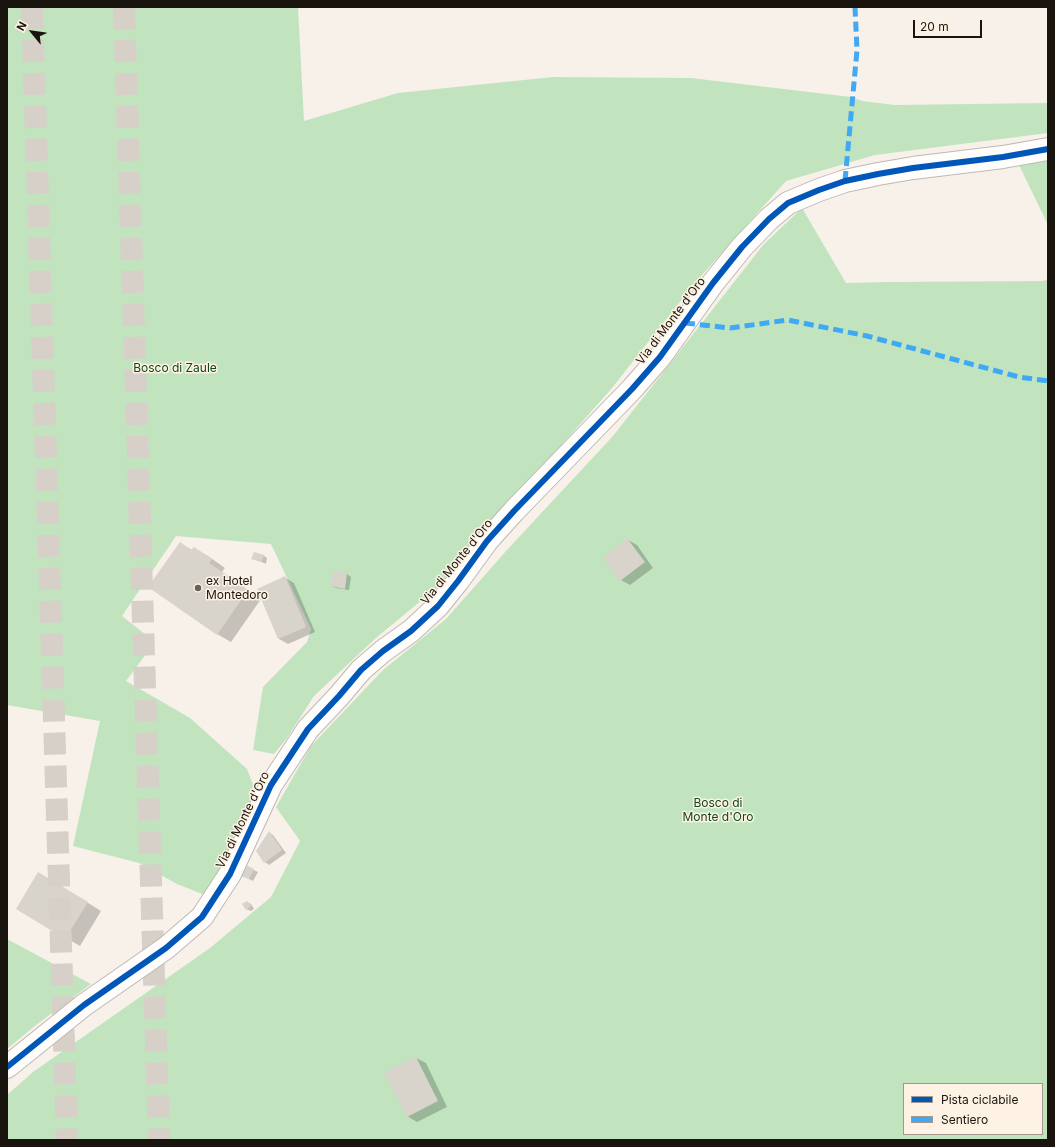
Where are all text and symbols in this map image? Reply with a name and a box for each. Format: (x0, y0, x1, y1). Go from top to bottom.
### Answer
north arrow (12, 12, 52, 52)
scale bar (915, 12, 984, 38)
text: N (13, 19, 30, 33)
text: 20 m (920, 19, 949, 34)
street label: Via di Monte d'Oro (633, 274, 709, 368)
park label: Bosco di Zaule (133, 361, 217, 375)
street label: Via di Monte d'Oro (418, 516, 496, 608)
place label: ex Hotel Montedoro (206, 574, 268, 602)
marker: ex Hotel Montedoro (193, 583, 203, 593)
street label: Via di Monte d'Oro (213, 769, 273, 871)
park label: Bosco di Monte d'Oro (683, 796, 753, 824)
legend (903, 1083, 1043, 1135)
text: Pista ciclabile (941, 1092, 1018, 1107)
text: Sentiero (941, 1112, 988, 1127)

